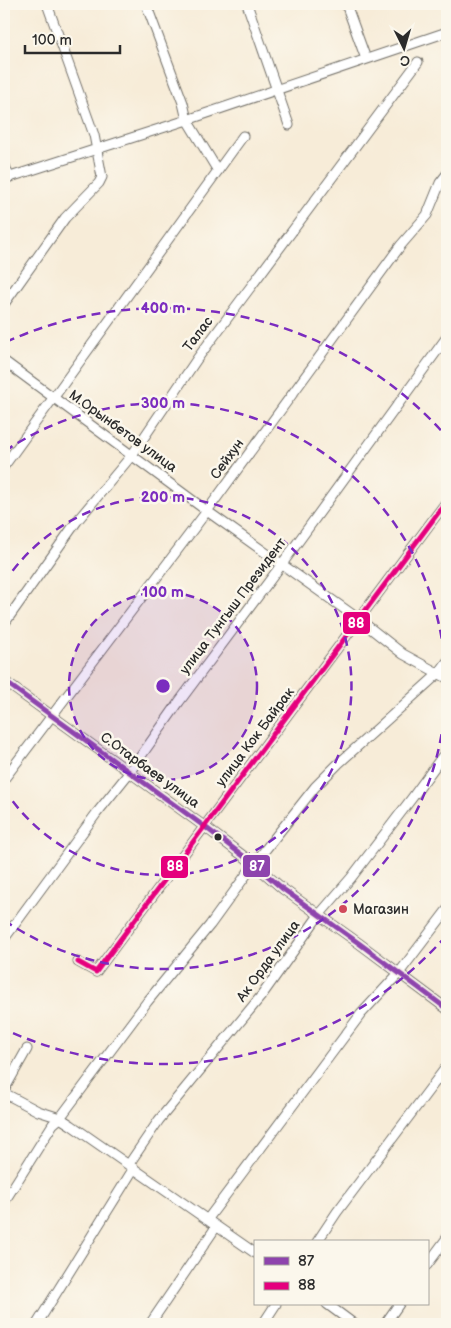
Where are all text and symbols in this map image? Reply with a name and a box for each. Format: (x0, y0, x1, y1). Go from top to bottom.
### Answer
scale bar (25, 22, 120, 54)
north arrow (378, 22, 428, 72)
text: 100 m (32, 31, 72, 50)
text: С (399, 52, 411, 69)
text: 400 m (141, 299, 185, 318)
street label: Талас (179, 313, 217, 355)
street label: М.Орынбетов улица (66, 386, 181, 476)
text: 300 m (141, 394, 185, 413)
street label: Сейхун (207, 435, 247, 483)
text: 200 m (141, 488, 185, 507)
street label: улица Тунгыш Президент (176, 534, 290, 678)
text: 100 m (142, 583, 184, 602)
line badge: 88 (342, 611, 371, 635)
text: 88 (348, 615, 364, 632)
centre of rings (154, 677, 172, 695)
street label: улица Кок Байрак (212, 684, 298, 790)
street label: С.Отарбаев улица (97, 728, 203, 812)
unlabelled marker (213, 832, 223, 842)
line badge: 87 (242, 854, 271, 878)
line badge: 88 (160, 855, 189, 879)
text: 88 (167, 858, 183, 875)
text: 87 (249, 858, 265, 875)
place label: Магазин (353, 901, 409, 918)
marker: Магазин (337, 903, 349, 915)
street label: Ак Орда улица (232, 916, 304, 1006)
legend (254, 1240, 428, 1306)
text: 87 (298, 1252, 315, 1271)
text: 88 (298, 1276, 316, 1295)

